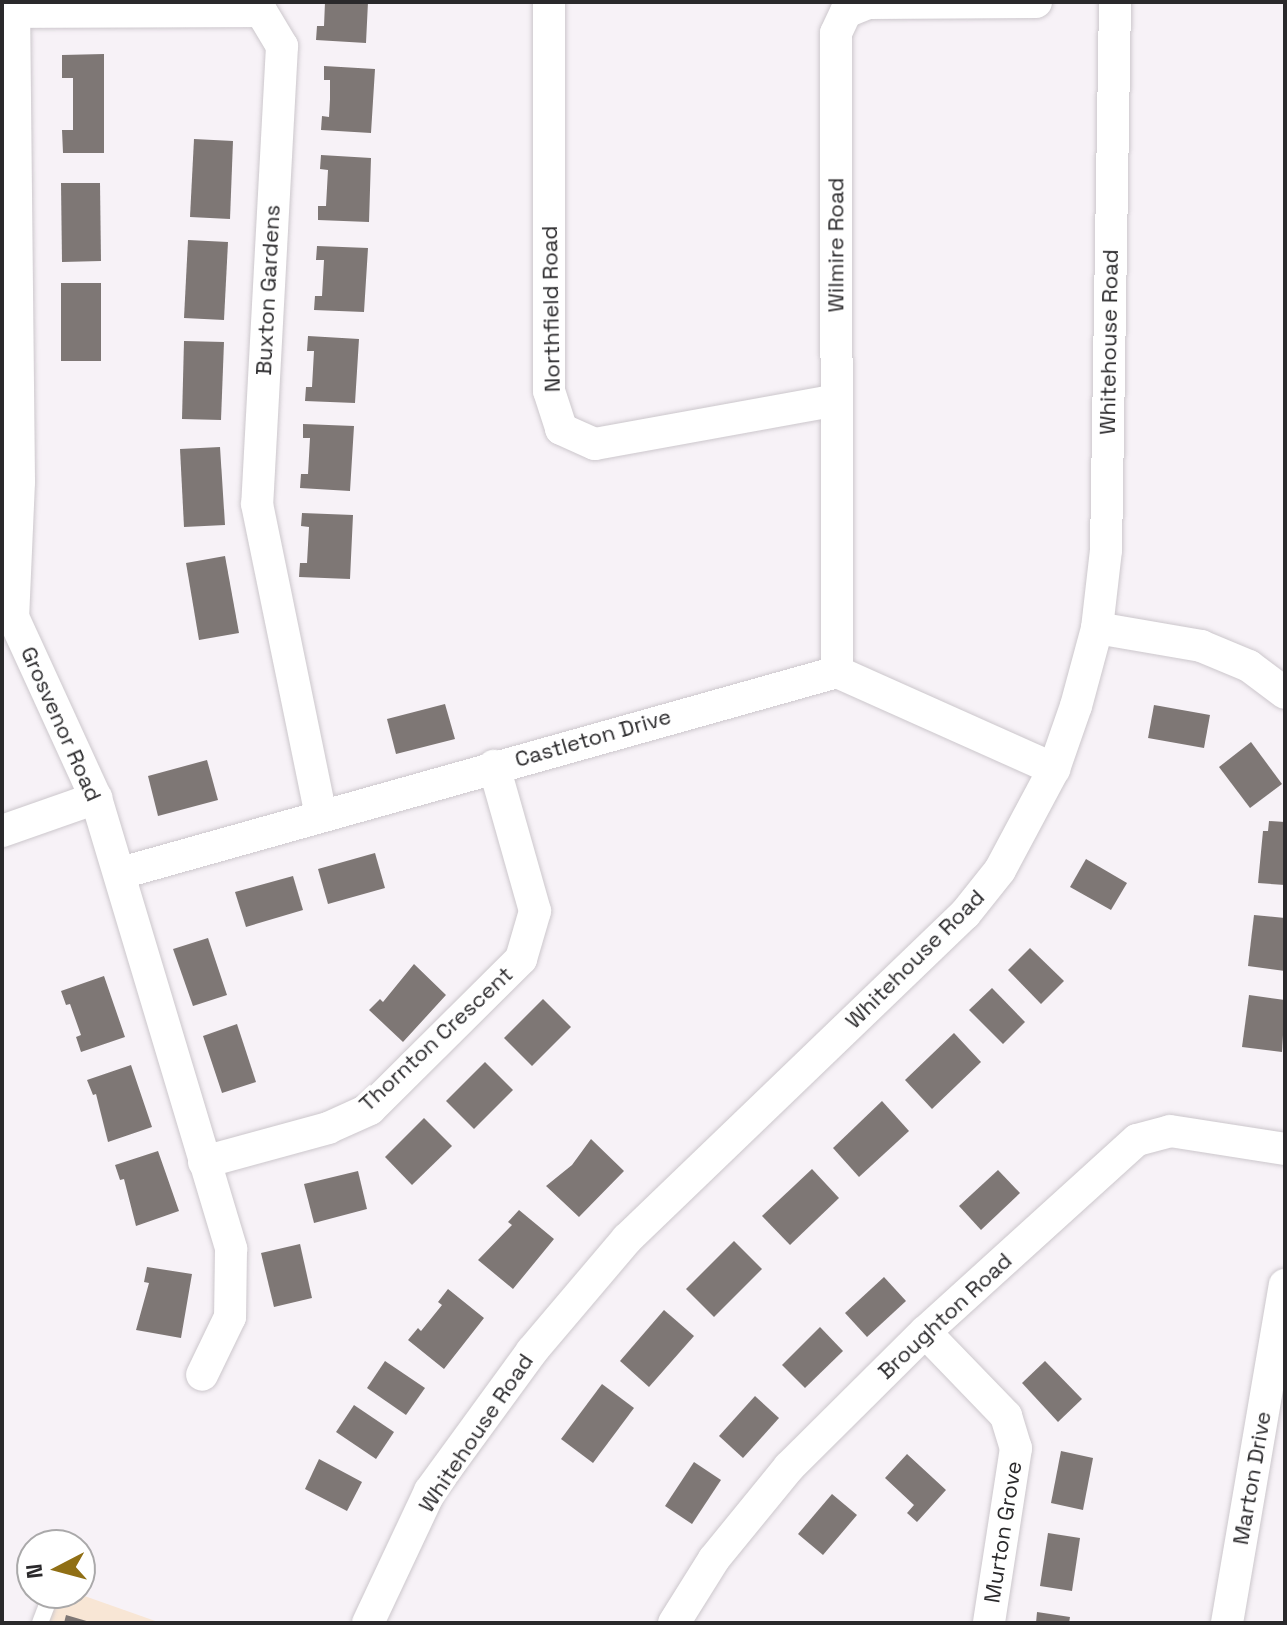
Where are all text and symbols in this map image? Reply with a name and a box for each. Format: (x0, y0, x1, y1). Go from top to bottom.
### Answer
street label: Wilmire Road (823, 178, 849, 312)
street label: Buxton Gardens (250, 204, 286, 376)
street label: Northfield Road (536, 225, 566, 393)
street label: Whitehouse Road (1094, 249, 1124, 435)
street label: Grosvenor Road (15, 643, 107, 805)
street label: Castleton Drive (512, 703, 674, 773)
street label: Whitehouse Road (840, 884, 990, 1034)
street label: Thornton Crescent (354, 961, 518, 1117)
street label: Broughton Road (873, 1247, 1017, 1385)
street label: Whitehouse Road (413, 1349, 539, 1517)
street label: Marton Drive (1227, 1409, 1277, 1547)
street label: Murton Grove (979, 1459, 1027, 1605)
north arrow (16, 1529, 96, 1609)
text: N (19, 1563, 49, 1580)

